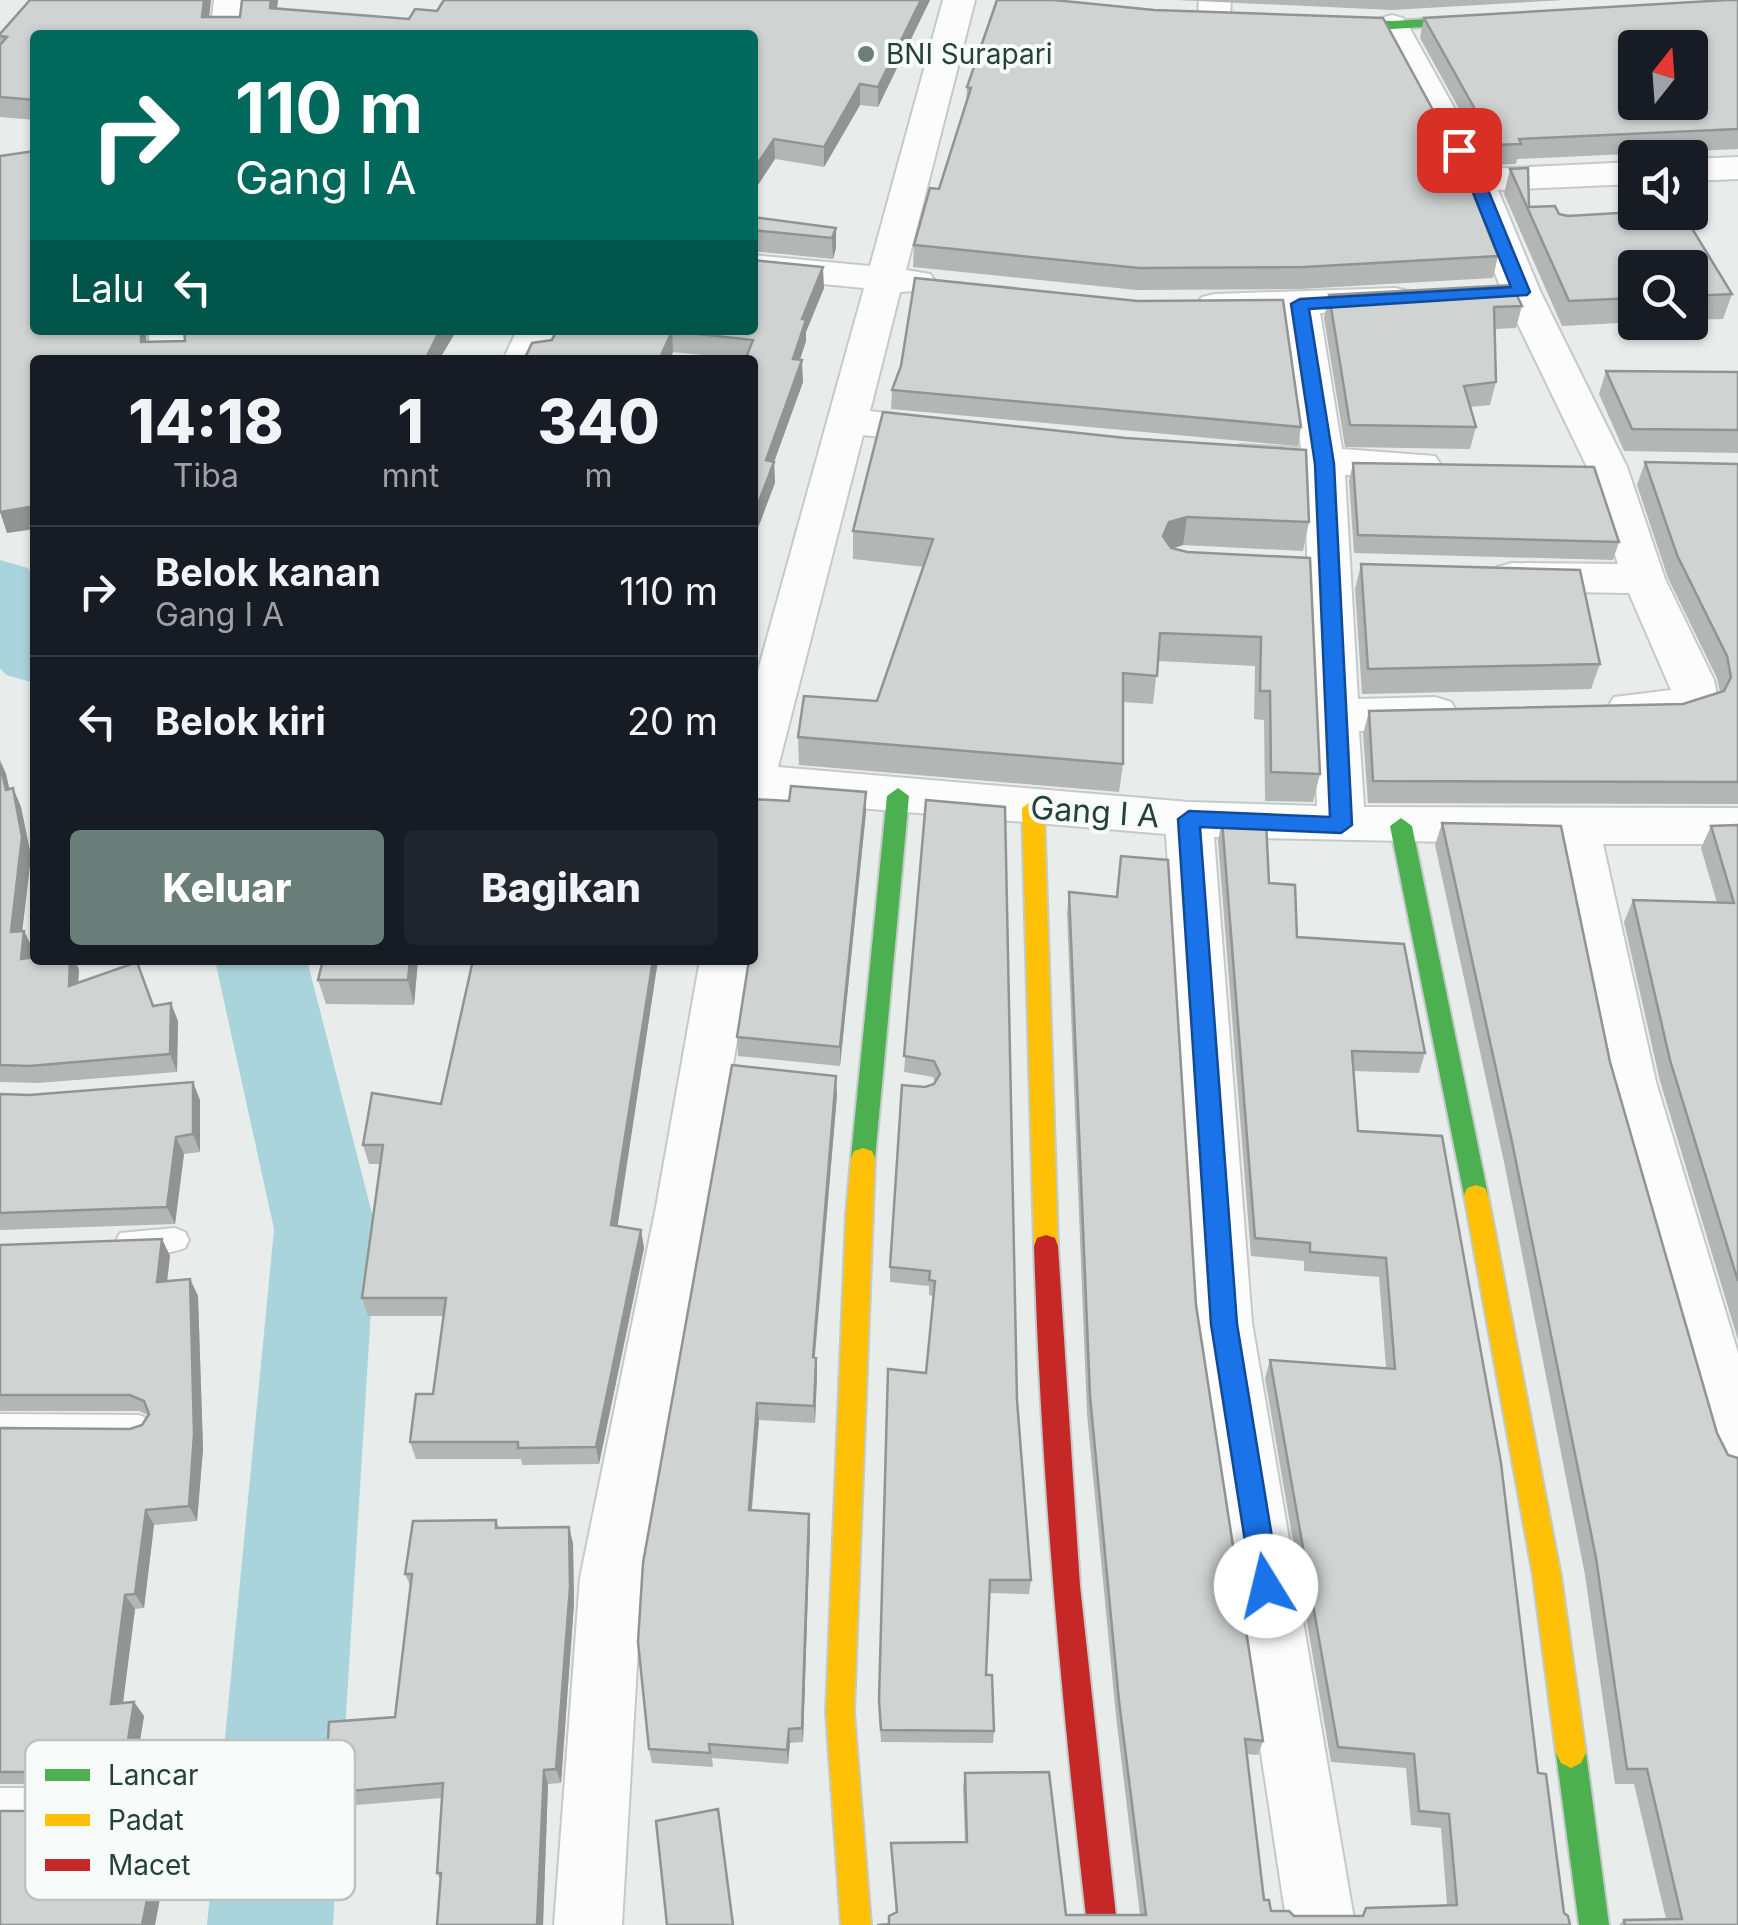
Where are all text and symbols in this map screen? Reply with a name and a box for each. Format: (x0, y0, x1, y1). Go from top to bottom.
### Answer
north arrow (1618, 30, 1708, 120)
map controls (1618, 30, 1708, 340)
place label: BNI Surapari (886, 37, 1053, 71)
marker: BNI Surapari (855, 43, 877, 65)
text: 110 m (235, 65, 423, 150)
icon: right (70, 70, 200, 200)
pin (1417, 108, 1502, 193)
icon: arrive (1432, 123, 1487, 178)
button: sound (1618, 140, 1708, 230)
text: Gang I A (235, 150, 416, 205)
button: search (1618, 250, 1708, 340)
icon: left (165, 260, 220, 315)
text: Lalu (70, 265, 145, 311)
text: 14:18 (128, 385, 284, 457)
text: 1 (397, 385, 424, 457)
text: 340 (537, 385, 660, 457)
text: Tiba (173, 456, 239, 495)
text: mnt (382, 456, 439, 495)
text: m (585, 456, 613, 495)
text: Belok kanan (155, 549, 381, 595)
icon: right (70, 564, 125, 619)
text: 110 m (619, 568, 718, 614)
text: Gang I A (155, 595, 284, 634)
icon: left (70, 694, 125, 749)
text: Belok kiri (155, 698, 326, 744)
text: 20 m (627, 698, 718, 744)
street label: Gang I A (1029, 788, 1161, 835)
button: Keluar (70, 830, 384, 945)
button: Bagikan (404, 830, 718, 945)
position arrow (1214, 1534, 1318, 1638)
legend (25, 1740, 355, 1900)
text: Lancar (108, 1758, 199, 1792)
text: Padat (108, 1803, 184, 1837)
text: Macet (108, 1848, 191, 1882)

